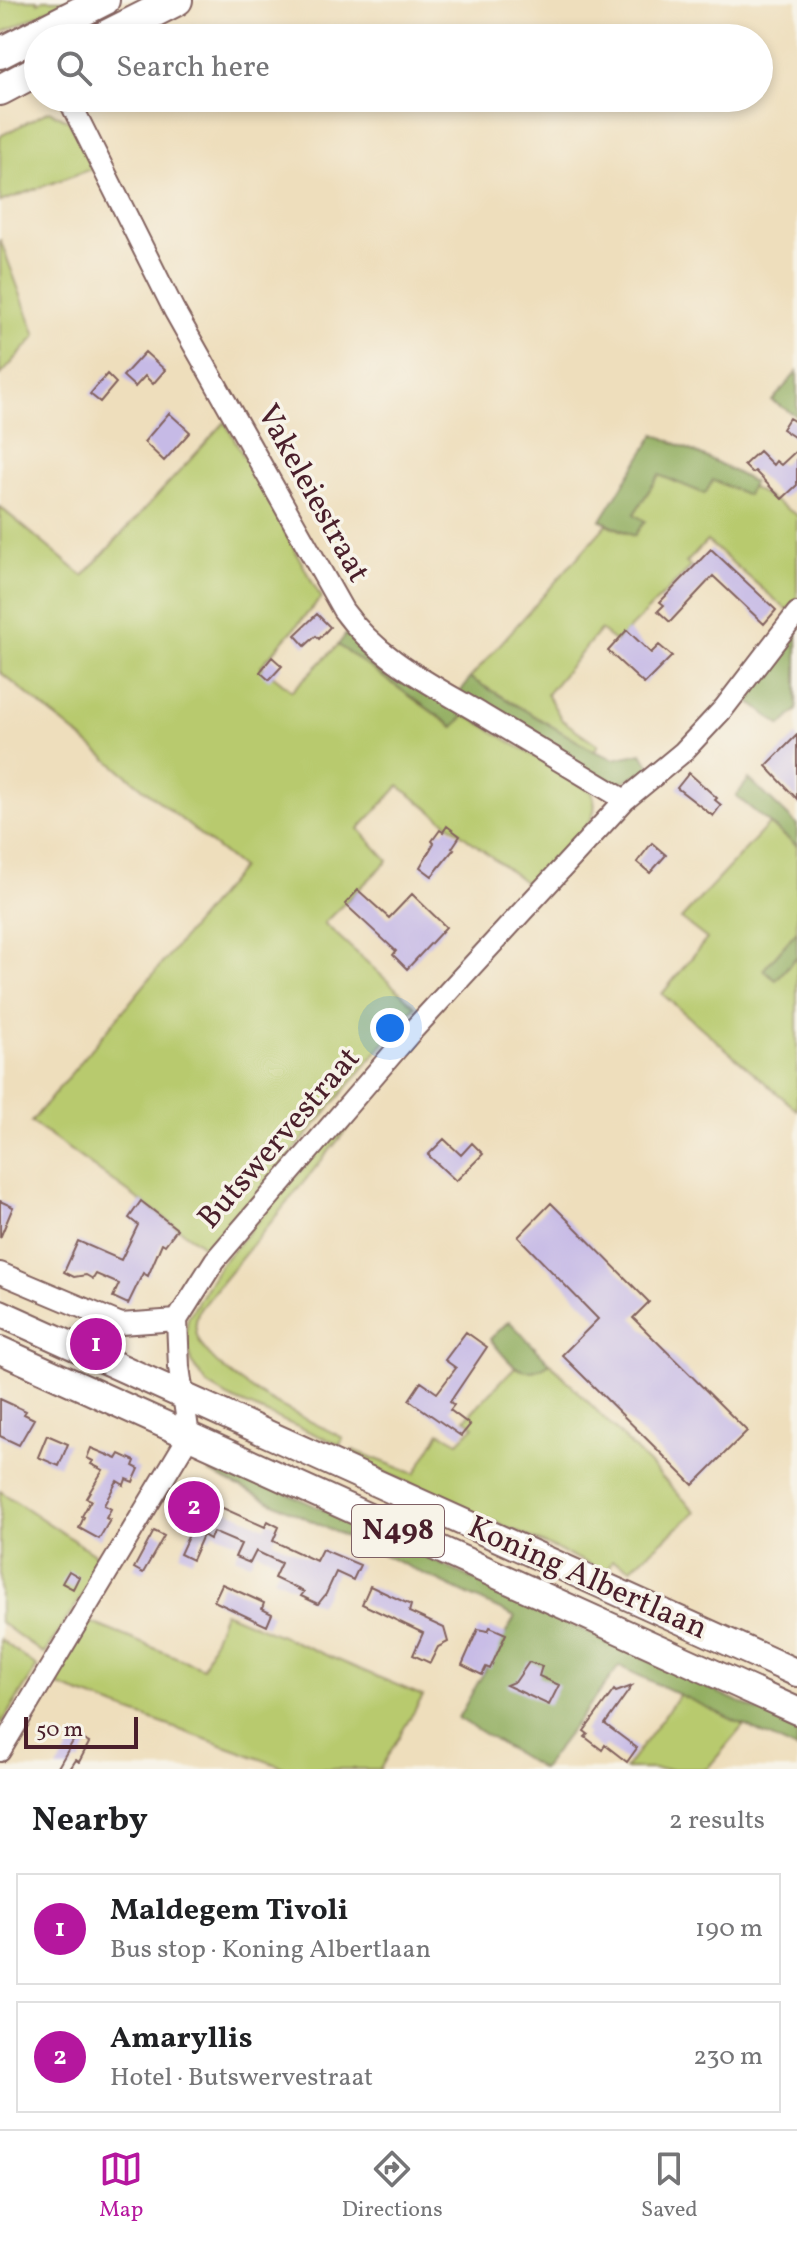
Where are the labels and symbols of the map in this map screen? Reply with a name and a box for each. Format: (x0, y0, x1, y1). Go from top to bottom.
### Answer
street label: Vakeleiestraat (245, 397, 379, 591)
your location (370, 1008, 410, 1048)
street label: Butswervestraat (189, 1039, 371, 1239)
pin: 1 (70, 1314, 122, 1374)
pin: 2 (168, 1477, 220, 1537)
road number: N498 (352, 1505, 444, 1557)
street label: Koning Albertlaan (460, 1506, 714, 1652)
scale bar (24, 1713, 138, 1749)

